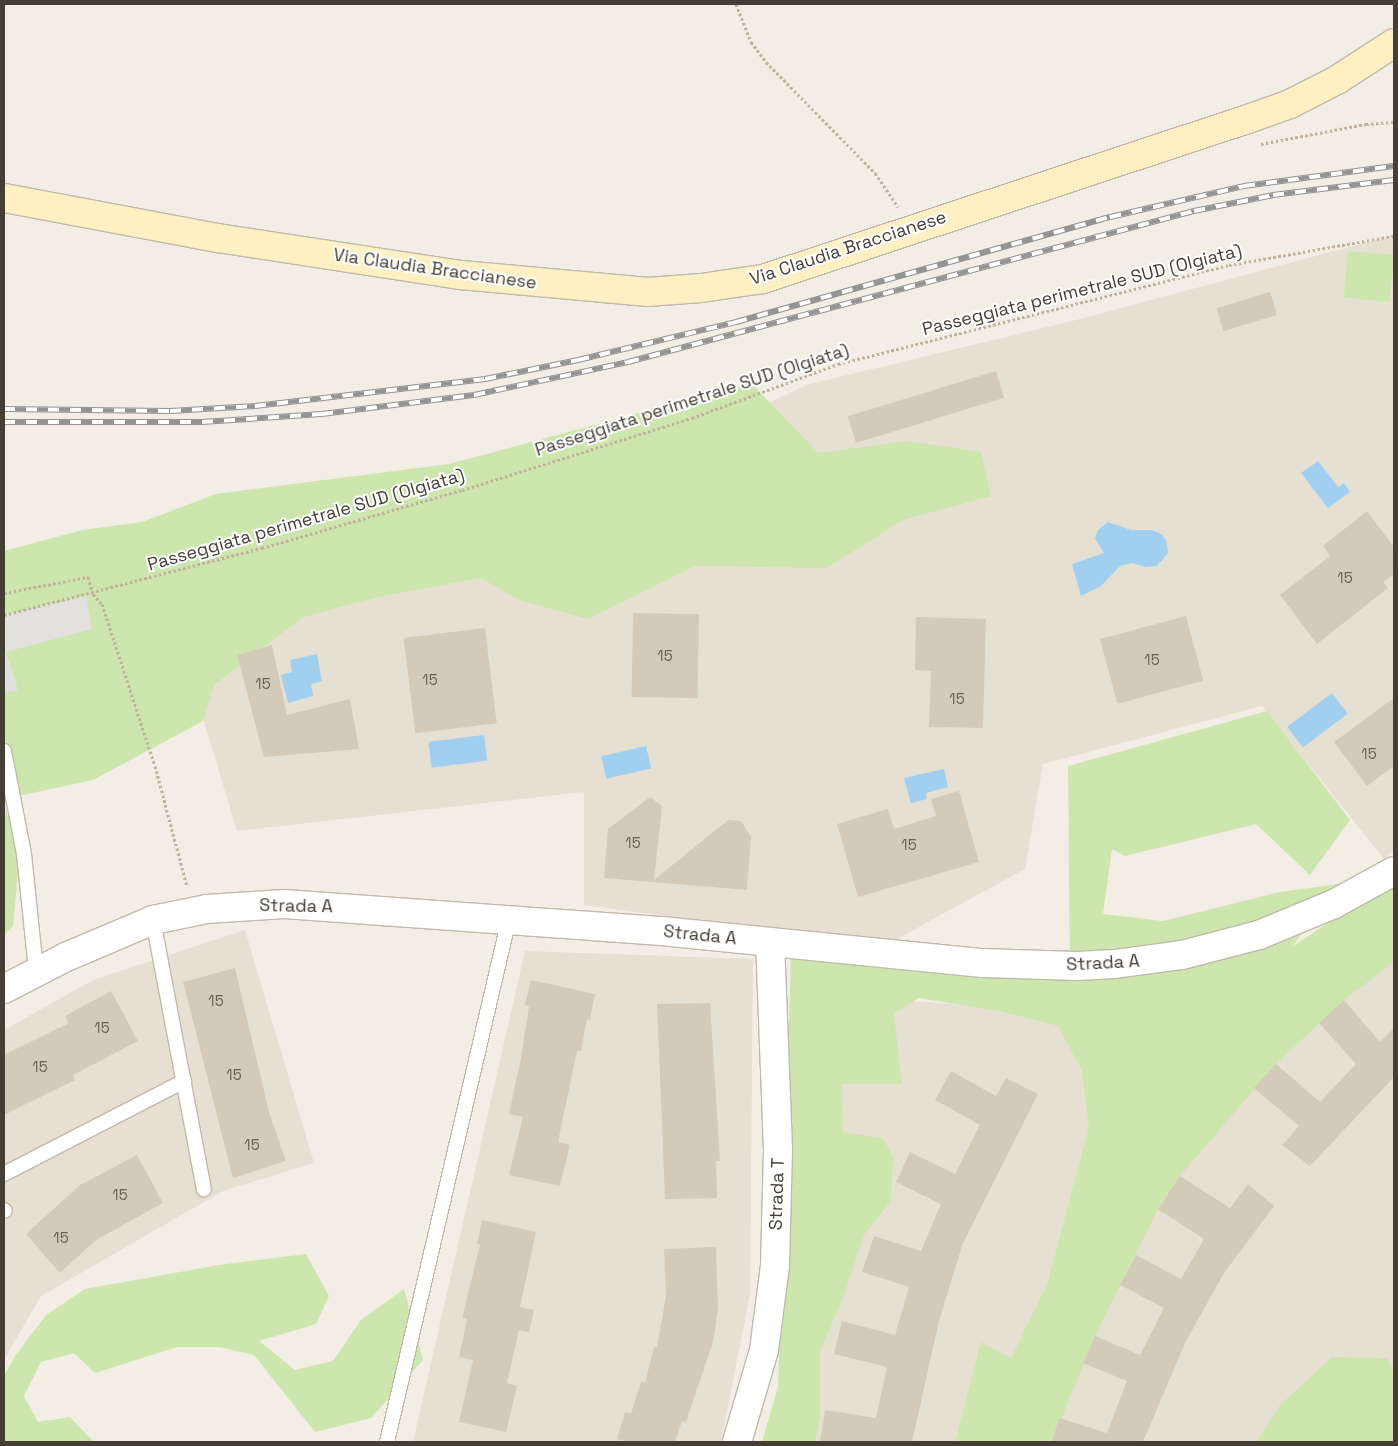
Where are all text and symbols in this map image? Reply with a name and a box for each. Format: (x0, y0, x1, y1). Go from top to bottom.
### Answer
street label: Via Claudia Braccianese (747, 206, 949, 290)
street label: Passeggiata perimetrale SUD (Olgiata) (920, 240, 1244, 340)
street label: Via Claudia Braccianese (332, 244, 538, 294)
street label: Passeggiata perimetrale SUD (Olgiata) (532, 339, 852, 461)
street label: Passeggiata perimetrale SUD (Olgiata) (145, 464, 467, 576)
house number: 15 (1337, 569, 1353, 587)
house number: 15 (657, 647, 673, 665)
house number: 15 (1144, 651, 1160, 669)
house number: 15 (422, 671, 438, 689)
house number: 15 (255, 675, 271, 693)
house number: 15 (949, 690, 965, 708)
house number: 15 (1361, 745, 1377, 763)
house number: 15 (625, 834, 641, 852)
house number: 15 (901, 836, 917, 854)
street label: Strada A (259, 895, 333, 917)
street label: Strada A (662, 920, 738, 950)
street label: Strada A (1066, 950, 1140, 976)
house number: 15 (208, 992, 224, 1010)
house number: 15 (94, 1019, 110, 1037)
house number: 15 (32, 1058, 48, 1076)
house number: 15 (226, 1066, 242, 1084)
house number: 15 (244, 1136, 260, 1154)
street label: Strada T (765, 1157, 789, 1231)
house number: 15 (112, 1186, 128, 1204)
house number: 15 (53, 1229, 69, 1247)

